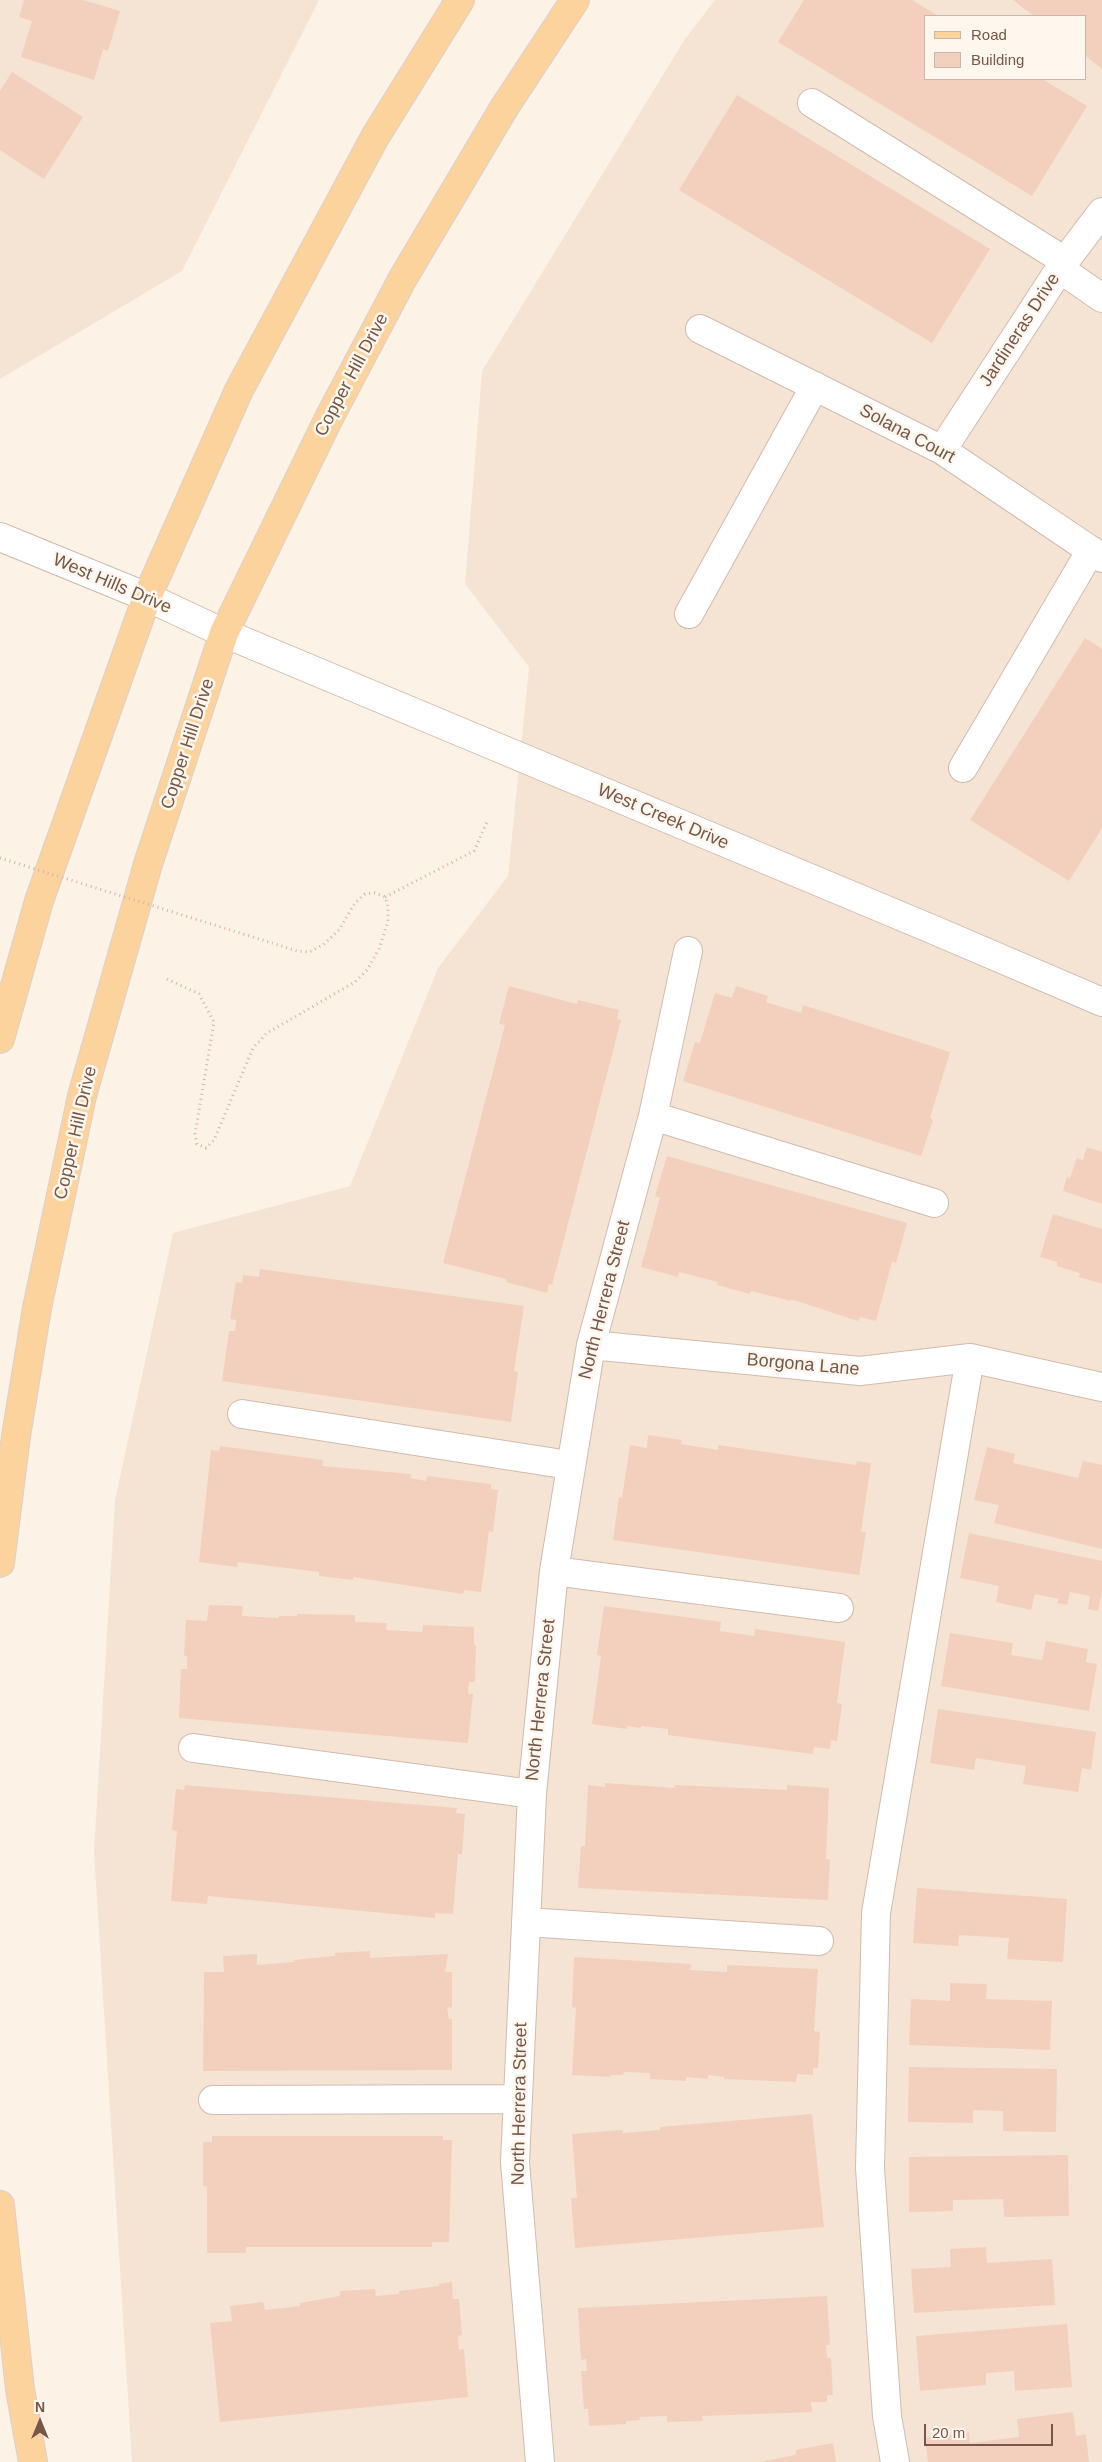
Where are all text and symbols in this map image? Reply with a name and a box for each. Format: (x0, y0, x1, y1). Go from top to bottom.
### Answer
legend (924, 15, 1087, 80)
text: Road (971, 26, 1007, 43)
text: Building (971, 51, 1024, 68)
street label: Jardineras Drive (975, 269, 1065, 391)
street label: Copper Hill Drive (311, 310, 393, 440)
street label: Solana Court (856, 400, 958, 468)
street label: West Hills Drive (49, 549, 175, 619)
street label: Copper Hill Drive (157, 676, 219, 812)
street label: West Creek Drive (594, 780, 732, 854)
street label: Copper Hill Drive (50, 1064, 102, 1202)
street label: North Herrera Street (575, 1218, 635, 1382)
street label: Borgona Lane (746, 1349, 860, 1381)
street label: North Herrera Street (522, 1618, 560, 1782)
street label: North Herrera Street (508, 2022, 532, 2186)
north arrow (15, 2397, 65, 2447)
text: N (35, 2399, 45, 2415)
scale bar (927, 2414, 1056, 2446)
text: 20 m (932, 2424, 965, 2441)

